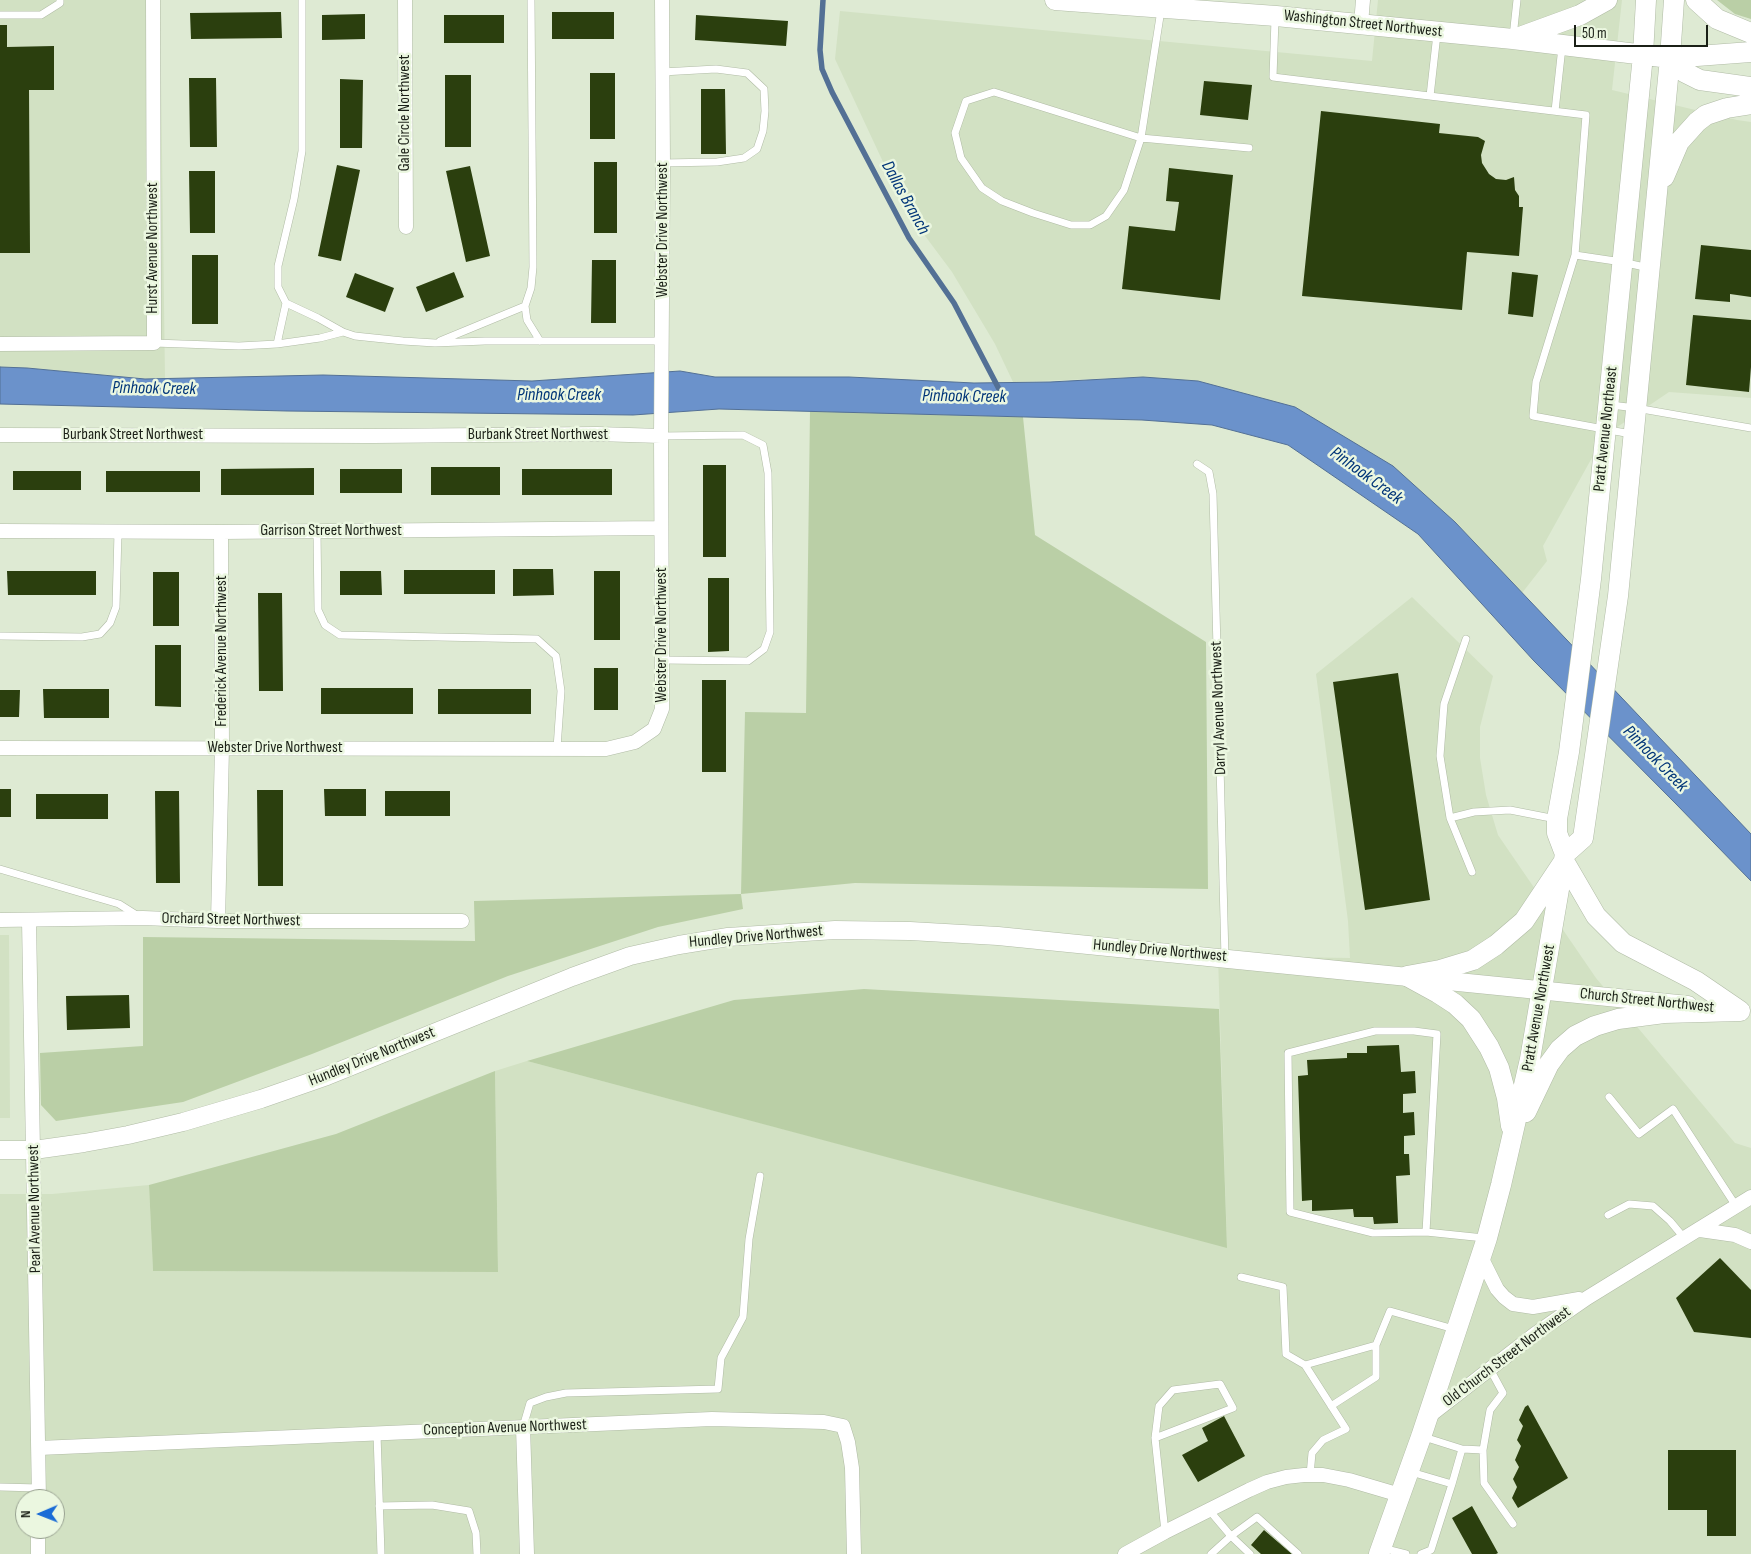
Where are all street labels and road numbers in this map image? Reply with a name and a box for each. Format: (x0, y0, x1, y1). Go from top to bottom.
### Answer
street label: Washington Street Northwest (1283, 6, 1443, 42)
street label: Gale Circle Northwest (395, 55, 415, 171)
street label: Webster Drive Northwest (653, 162, 673, 298)
street label: Hurst Avenue Northwest (143, 182, 163, 314)
street label: Pratt Avenue Northeast (1590, 365, 1622, 493)
street label: Burbank Street Northwest (63, 425, 203, 445)
street label: Burbank Street Northwest (468, 425, 608, 445)
street label: Garrison Street Northwest (260, 521, 402, 541)
street label: Webster Drive Northwest (652, 567, 672, 703)
street label: Frederick Avenue Northwest (212, 575, 232, 727)
street label: Darryl Avenue Northwest (1207, 641, 1231, 775)
street label: Webster Drive Northwest (207, 738, 343, 758)
street label: Orchard Street Northwest (161, 909, 301, 931)
street label: Hundley Drive Northwest (688, 922, 824, 952)
street label: Hundley Drive Northwest (1092, 936, 1228, 966)
street label: Pratt Avenue Northwest (1518, 943, 1560, 1073)
street label: Church Street Northwest (1579, 984, 1715, 1018)
street label: Hundley Drive Northwest (306, 1023, 438, 1091)
street label: Pearl Avenue Northwest (24, 1145, 46, 1273)
street label: Old Church Street Northwest (1439, 1303, 1575, 1411)
street label: Conception Avenue Northwest (423, 1416, 587, 1440)

